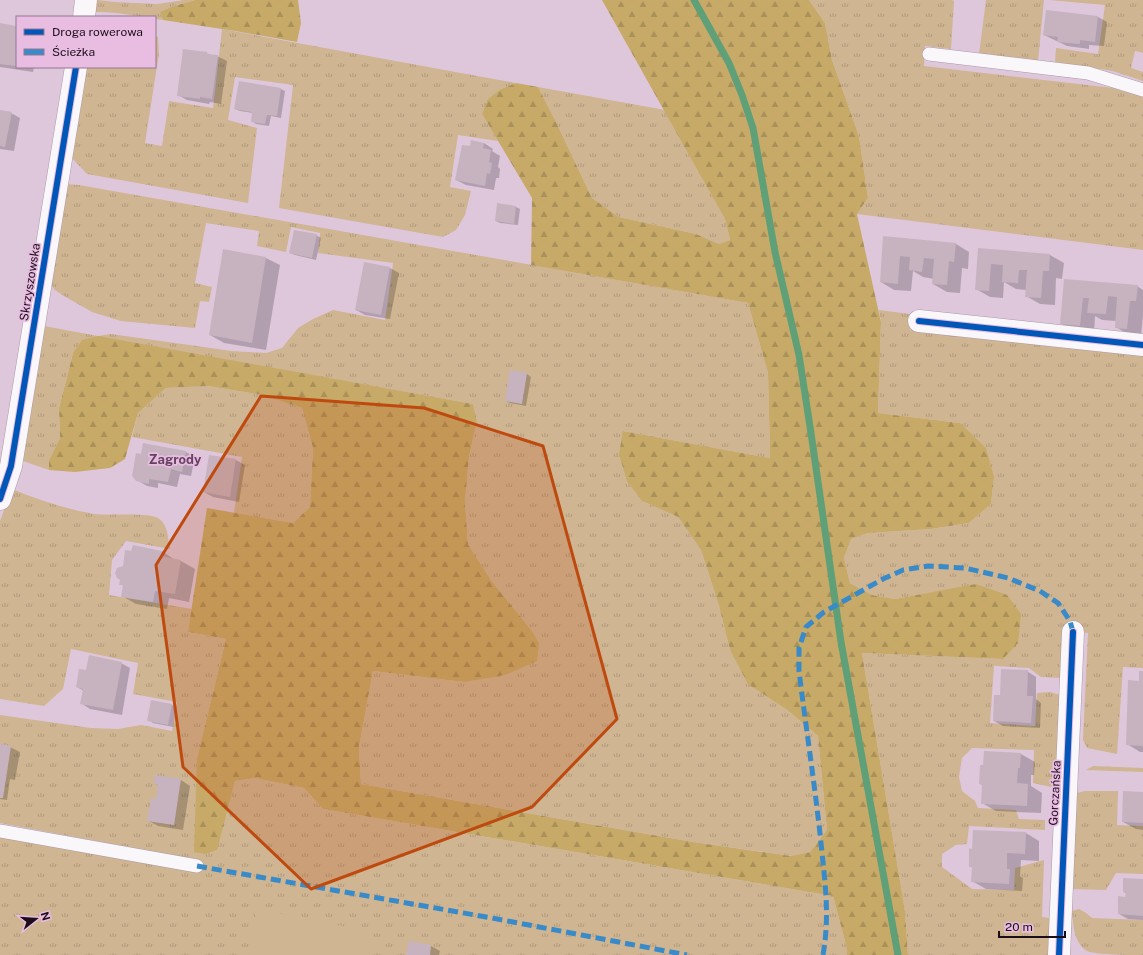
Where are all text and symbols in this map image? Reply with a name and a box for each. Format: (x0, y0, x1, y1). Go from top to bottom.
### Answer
legend (16, 16, 156, 68)
text: Droga rowerowa (52, 25, 143, 39)
text: Ścieżka (52, 45, 95, 59)
street label: Skrzyszowska (17, 242, 43, 322)
district label: Zagrody (149, 452, 202, 467)
street label: Gorczańska (1046, 760, 1064, 826)
north arrow (16, 899, 56, 939)
text: N (39, 910, 53, 922)
scale bar (999, 913, 1065, 939)
text: 20 m (1005, 920, 1033, 934)

